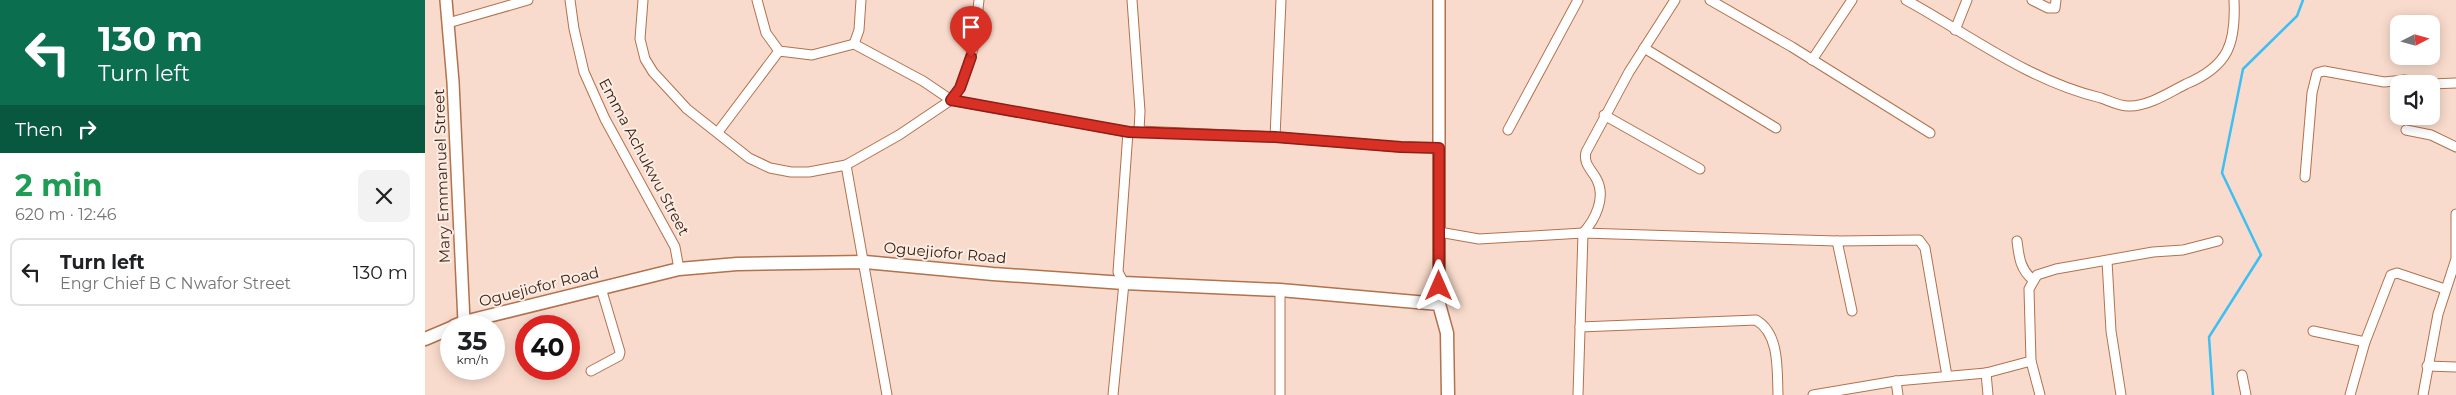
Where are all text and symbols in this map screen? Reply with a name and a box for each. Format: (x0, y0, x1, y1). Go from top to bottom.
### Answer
pin (950, 6, 992, 57)
icon: arrive (957, 13, 985, 41)
north arrow (2390, 15, 2440, 65)
map controls (2390, 15, 2440, 125)
text: 130 m (98, 17, 203, 60)
icon: left (15, 20, 80, 85)
text: Turn left (98, 60, 190, 87)
street label: Emma Achukwu Street (595, 75, 694, 238)
button: sound (2390, 75, 2440, 125)
street label: Mary Emmanuel Street (429, 89, 454, 264)
icon: right (73, 115, 101, 143)
text: Then (15, 118, 63, 141)
text: 2 min (15, 167, 102, 204)
button: close (358, 170, 410, 222)
text: 620 m · 12:46 (15, 205, 117, 224)
street label: Oguejiofor Road (883, 238, 1007, 267)
text: Turn left (60, 251, 145, 274)
icon: left (17, 258, 45, 286)
position arrow (1412, 259, 1464, 311)
text: 130 m (353, 261, 408, 284)
street label: Oguejiofor Road (477, 262, 601, 311)
text: Engr Chief B C Nwafor Street (60, 274, 291, 293)
speed limit sign: 40 (515, 315, 580, 380)
text: 35 (458, 326, 487, 356)
text: km/h (456, 352, 489, 367)

